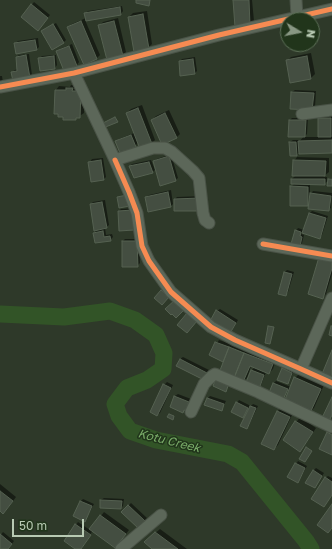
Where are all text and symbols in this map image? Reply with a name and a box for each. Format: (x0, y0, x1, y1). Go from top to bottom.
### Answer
north arrow (280, 12, 320, 52)
text: N (304, 29, 318, 39)
water label: Kotu Creek (136, 426, 202, 456)
scale bar (14, 511, 86, 537)
text: 50 m (19, 518, 47, 533)

